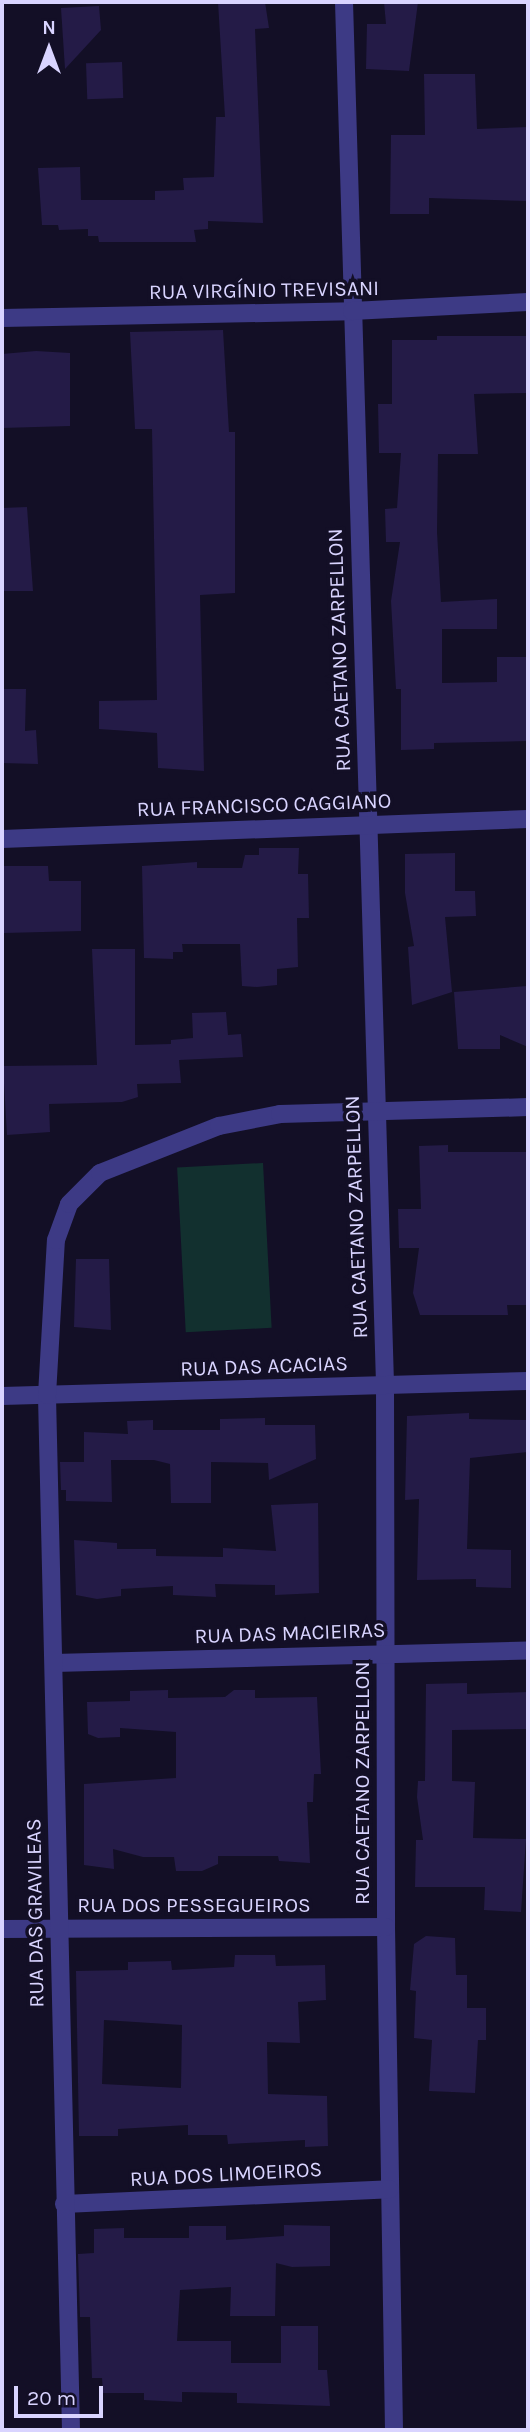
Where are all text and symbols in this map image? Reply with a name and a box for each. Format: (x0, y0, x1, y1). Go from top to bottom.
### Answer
north arrow (14, 14, 84, 84)
text: N (42, 17, 56, 39)
street label: RUA VIRGÍNIO TREVISANI (149, 275, 379, 305)
street label: RUA CAETANO ZARPELLON (322, 528, 356, 772)
street label: RUA FRANCISCO CAGGIANO (136, 788, 392, 822)
street label: RUA CAETANO ZARPELLON (339, 1095, 373, 1339)
street label: RUA DAS ACACIAS (180, 1350, 348, 1382)
street label: RUA DAS MACIEIRAS (194, 1617, 386, 1649)
street label: RUA CAETANO ZARPELLON (349, 1661, 375, 1905)
street label: RUA DAS GRAVILEAS (21, 1818, 49, 2008)
street label: RUA DOS PESSEGUEIROS (77, 1892, 311, 1918)
street label: RUA DOS LIMOEIROS (129, 2156, 323, 2192)
scale bar (18, 2372, 107, 2416)
text: 20 m (27, 2386, 76, 2410)

